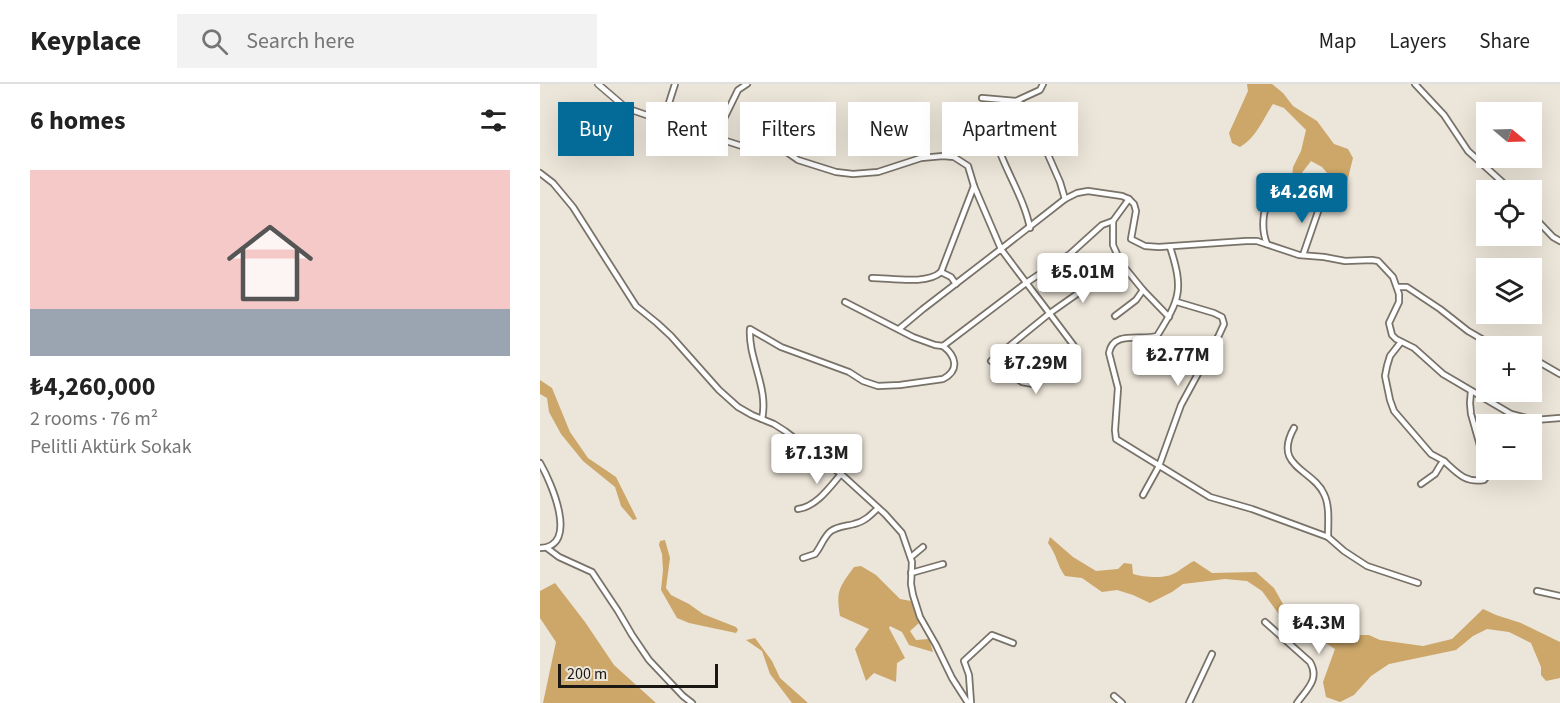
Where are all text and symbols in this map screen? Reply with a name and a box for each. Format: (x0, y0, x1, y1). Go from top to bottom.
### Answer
search box (177, 14, 597, 68)
text: Keyplace (30, 21, 141, 61)
icon: search (198, 25, 231, 58)
text: Search here (246, 25, 355, 57)
text: Map (1319, 26, 1356, 56)
text: Layers (1389, 26, 1446, 56)
text: Share (1479, 26, 1530, 56)
text: 6 homes (30, 102, 125, 139)
chip: Buy (558, 102, 634, 156)
chip: Rent (646, 102, 728, 156)
chip: Filters (740, 102, 836, 156)
chip: New (848, 102, 930, 156)
chip: Apartment (942, 102, 1078, 156)
north arrow (1476, 102, 1542, 168)
map controls (1476, 102, 1542, 480)
icon: filters (477, 104, 510, 137)
pin: ₺4.26M (1253, 173, 1351, 224)
text: ₺4.26M (1270, 178, 1334, 206)
button: locate (1476, 180, 1542, 246)
icon: home (216, 209, 324, 317)
pin: ₺5.01M (1034, 253, 1132, 304)
text: ₺5.01M (1051, 258, 1115, 286)
button: layers (1476, 258, 1542, 324)
pin: ₺2.77M (1129, 336, 1227, 387)
button: + (1476, 336, 1542, 402)
text: ₺2.77M (1146, 341, 1210, 369)
pin: ₺7.29M (987, 344, 1085, 395)
text: ₺7.29M (1004, 349, 1068, 377)
text: ₺4,260,000 (30, 368, 155, 405)
text: 2 rooms · 76 m² (30, 405, 158, 433)
button: − (1476, 414, 1542, 480)
text: Pelitli Aktürk Sokak (30, 433, 192, 461)
pin: ₺7.13M (768, 434, 866, 485)
text: ₺7.13M (785, 439, 849, 467)
pin: ₺4.3M (1277, 604, 1361, 655)
text: ₺4.3M (1293, 609, 1345, 637)
scale bar (558, 661, 718, 688)
text: 200 m (567, 663, 607, 685)

